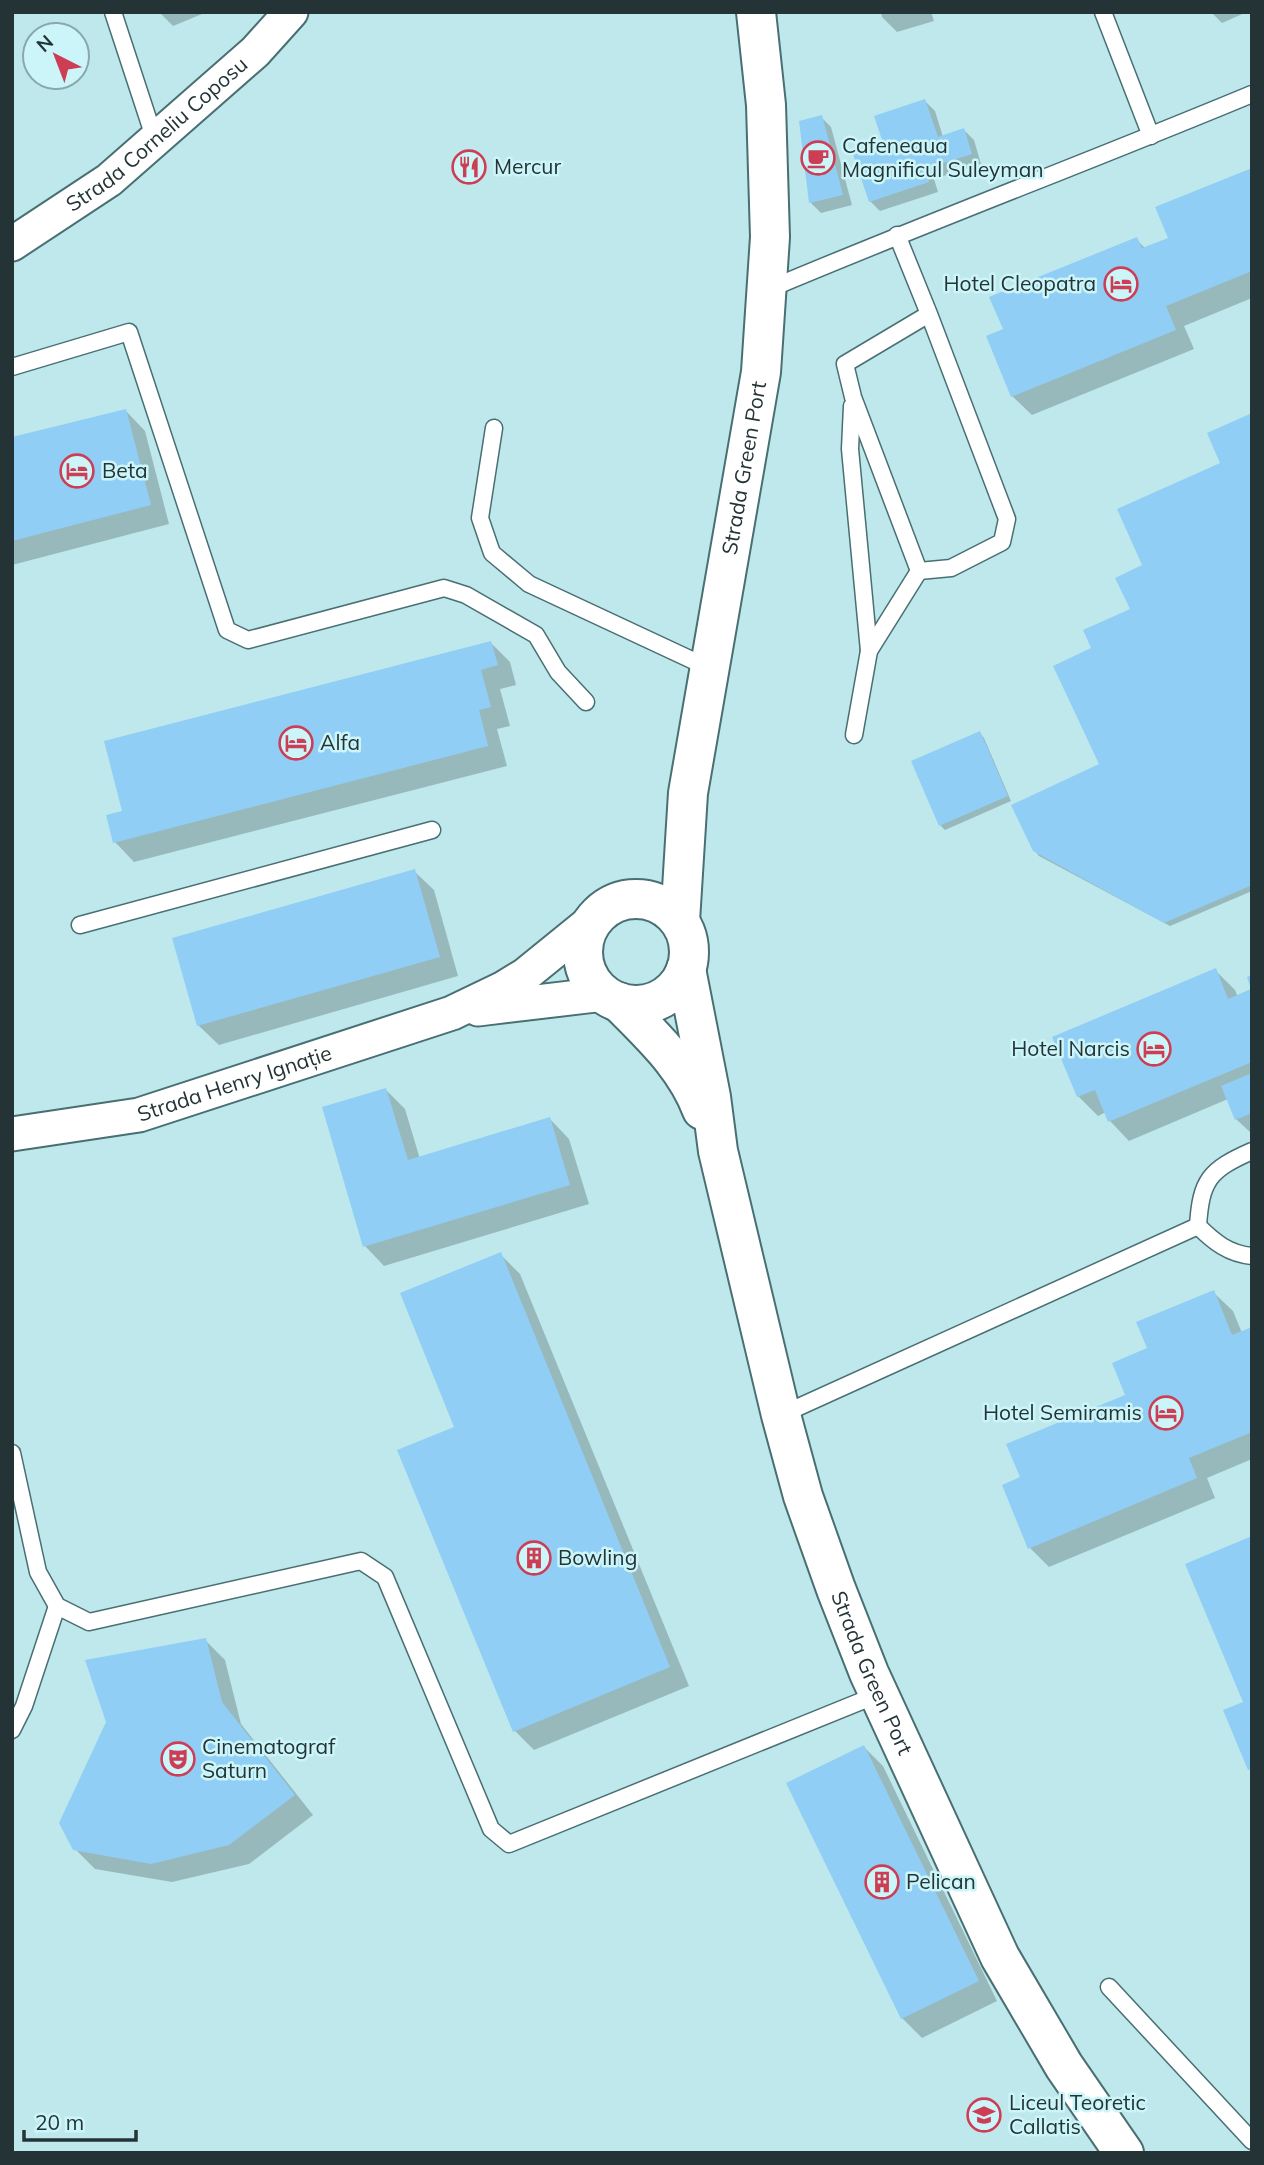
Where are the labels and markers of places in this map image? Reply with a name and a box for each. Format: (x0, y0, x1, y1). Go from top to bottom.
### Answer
place label: Cafeneaua Magnificul Suleyman (842, 132, 1044, 182)
cafe icon: Cafeneaua Magnificul Suleyman (799, 139, 837, 177)
restaurant icon: Mercur (450, 148, 488, 186)
place label: Mercur (494, 153, 561, 179)
hotel icon: Hotel Cleopatra (1102, 265, 1140, 303)
place label: Hotel Cleopatra (943, 270, 1096, 296)
hotel icon: Beta (58, 452, 96, 490)
place label: Beta (102, 457, 148, 483)
hotel icon: Alfa (277, 724, 315, 762)
place label: Alfa (320, 729, 360, 755)
hotel icon: Hotel Narcis (1135, 1030, 1173, 1068)
place label: Hotel Narcis (1011, 1035, 1130, 1061)
hotel icon: Hotel Semiramis (1147, 1394, 1185, 1432)
place label: Hotel Semiramis (983, 1399, 1142, 1425)
building icon: Bowling (515, 1539, 553, 1577)
place label: Bowling (558, 1544, 637, 1570)
place label: Cinematograf Saturn (202, 1733, 336, 1783)
theatre icon: Cinematograf Saturn (159, 1740, 197, 1778)
building icon: Pelican (863, 1863, 901, 1901)
place label: Pelican (906, 1868, 976, 1894)
place label: Liceul Teoretic Callatis (1009, 2089, 1146, 2139)
school or university icon: Liceul Teoretic Callatis (965, 2096, 1003, 2134)

